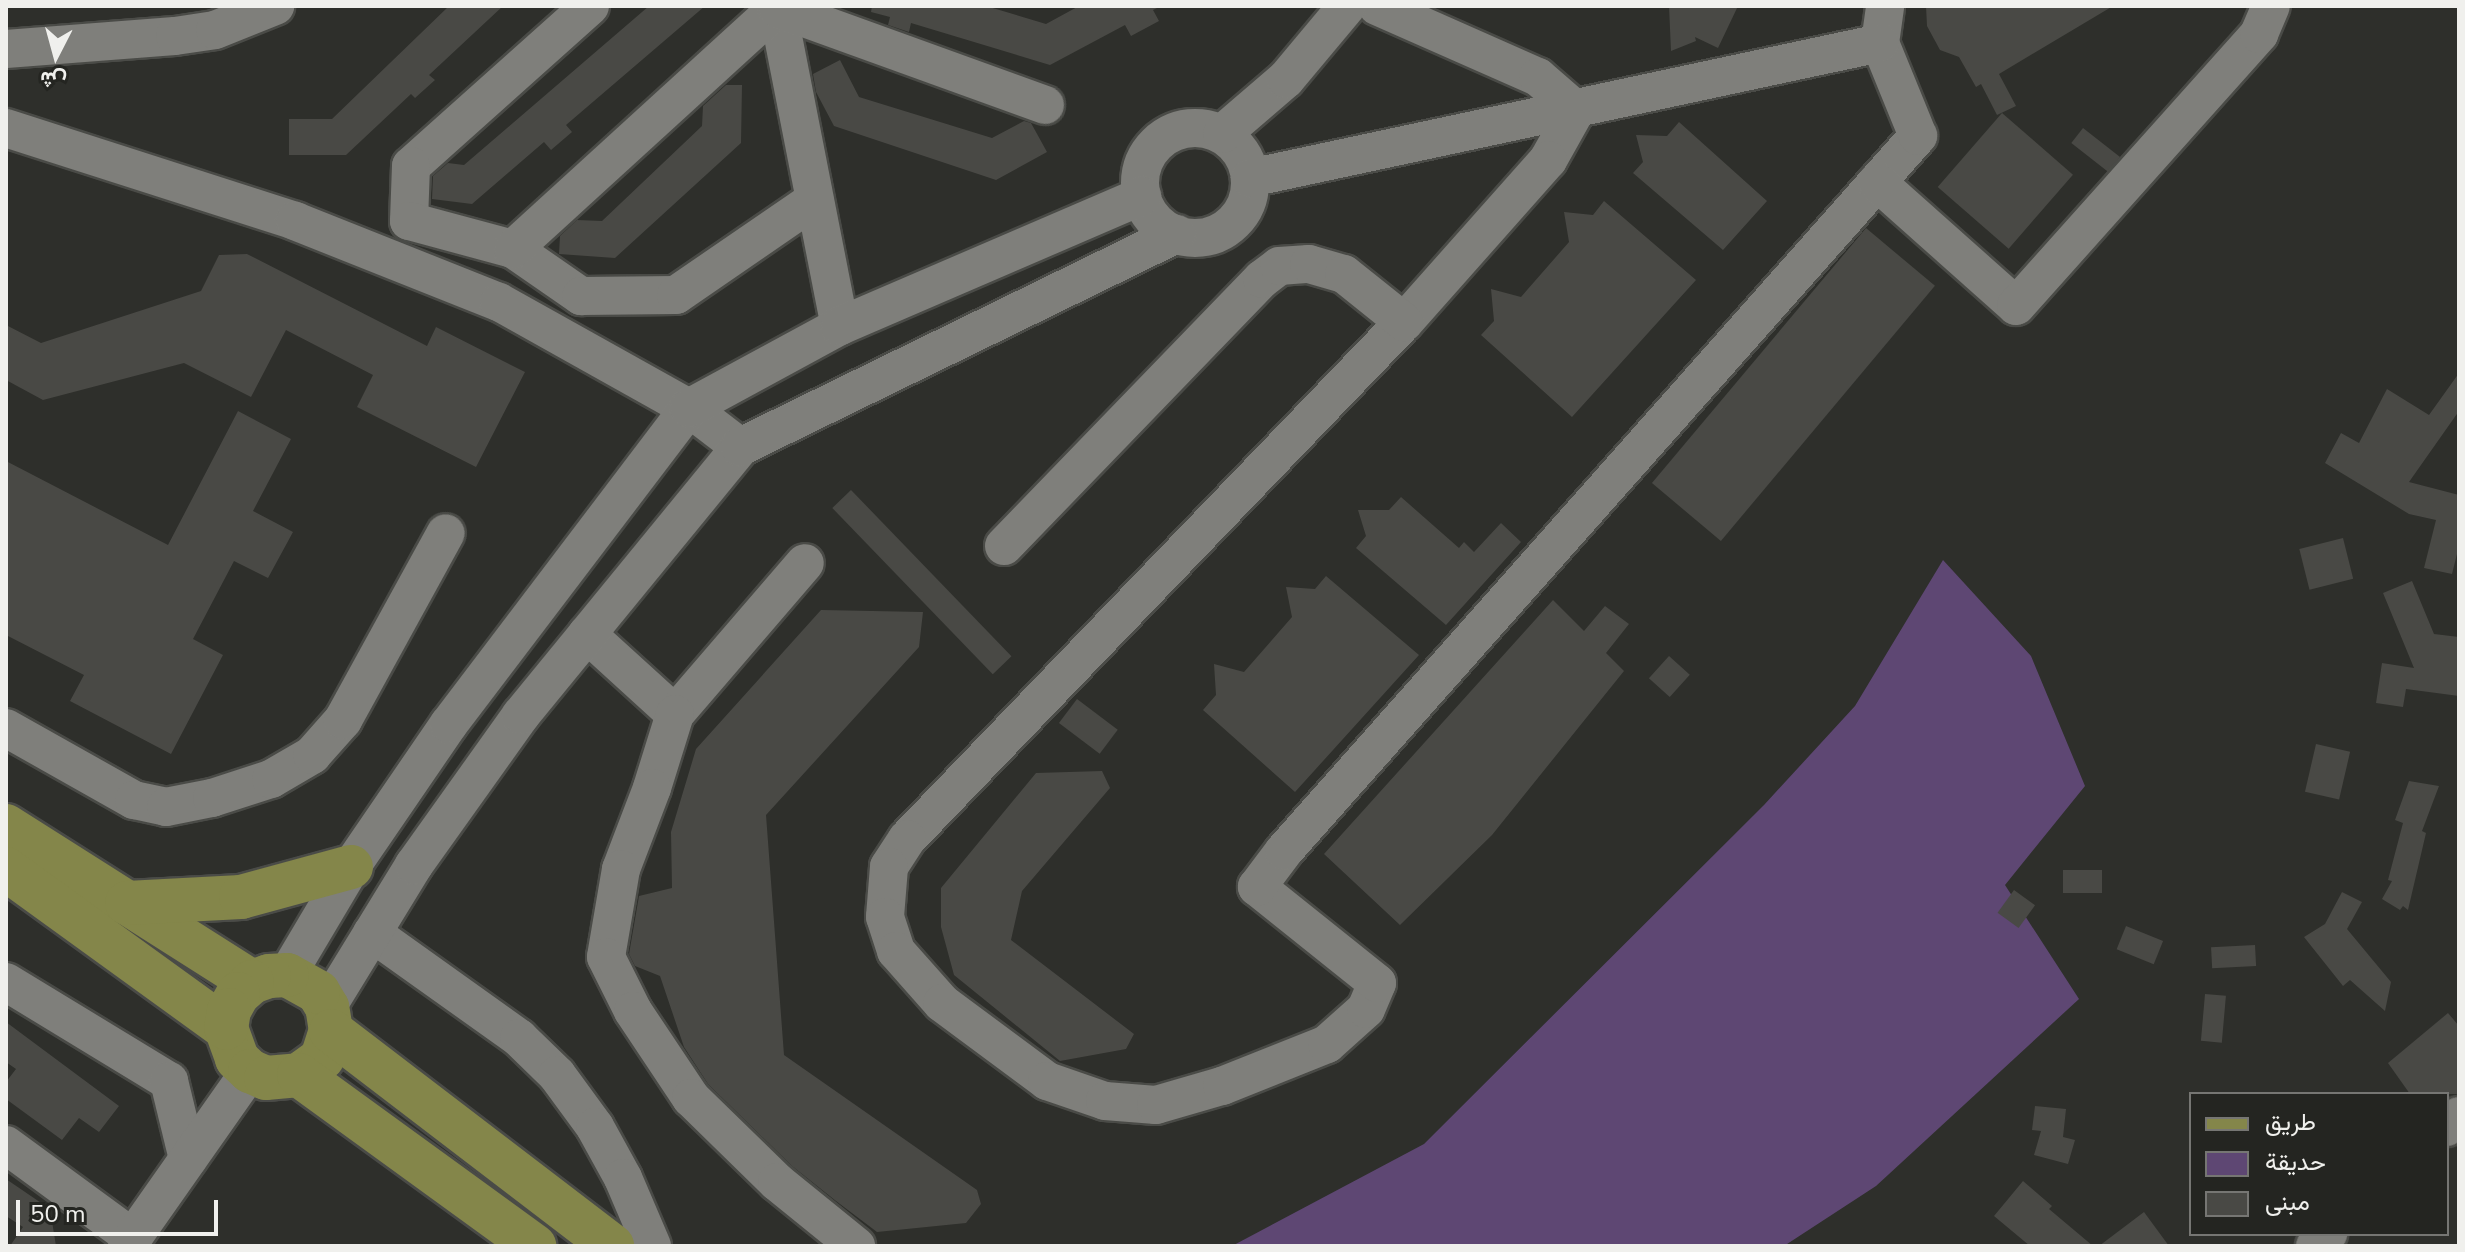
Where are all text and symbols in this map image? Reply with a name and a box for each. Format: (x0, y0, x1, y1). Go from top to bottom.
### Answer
north arrow (16, 16, 96, 96)
text: ش (39, 64, 68, 96)
legend (2189, 1092, 2449, 1236)
text: طريق (2265, 1106, 2316, 1138)
text: حديقة (2265, 1146, 2326, 1178)
scale bar (20, 1184, 222, 1234)
text: مبنى (2265, 1186, 2310, 1218)
text: 50 m (30, 1198, 86, 1230)

